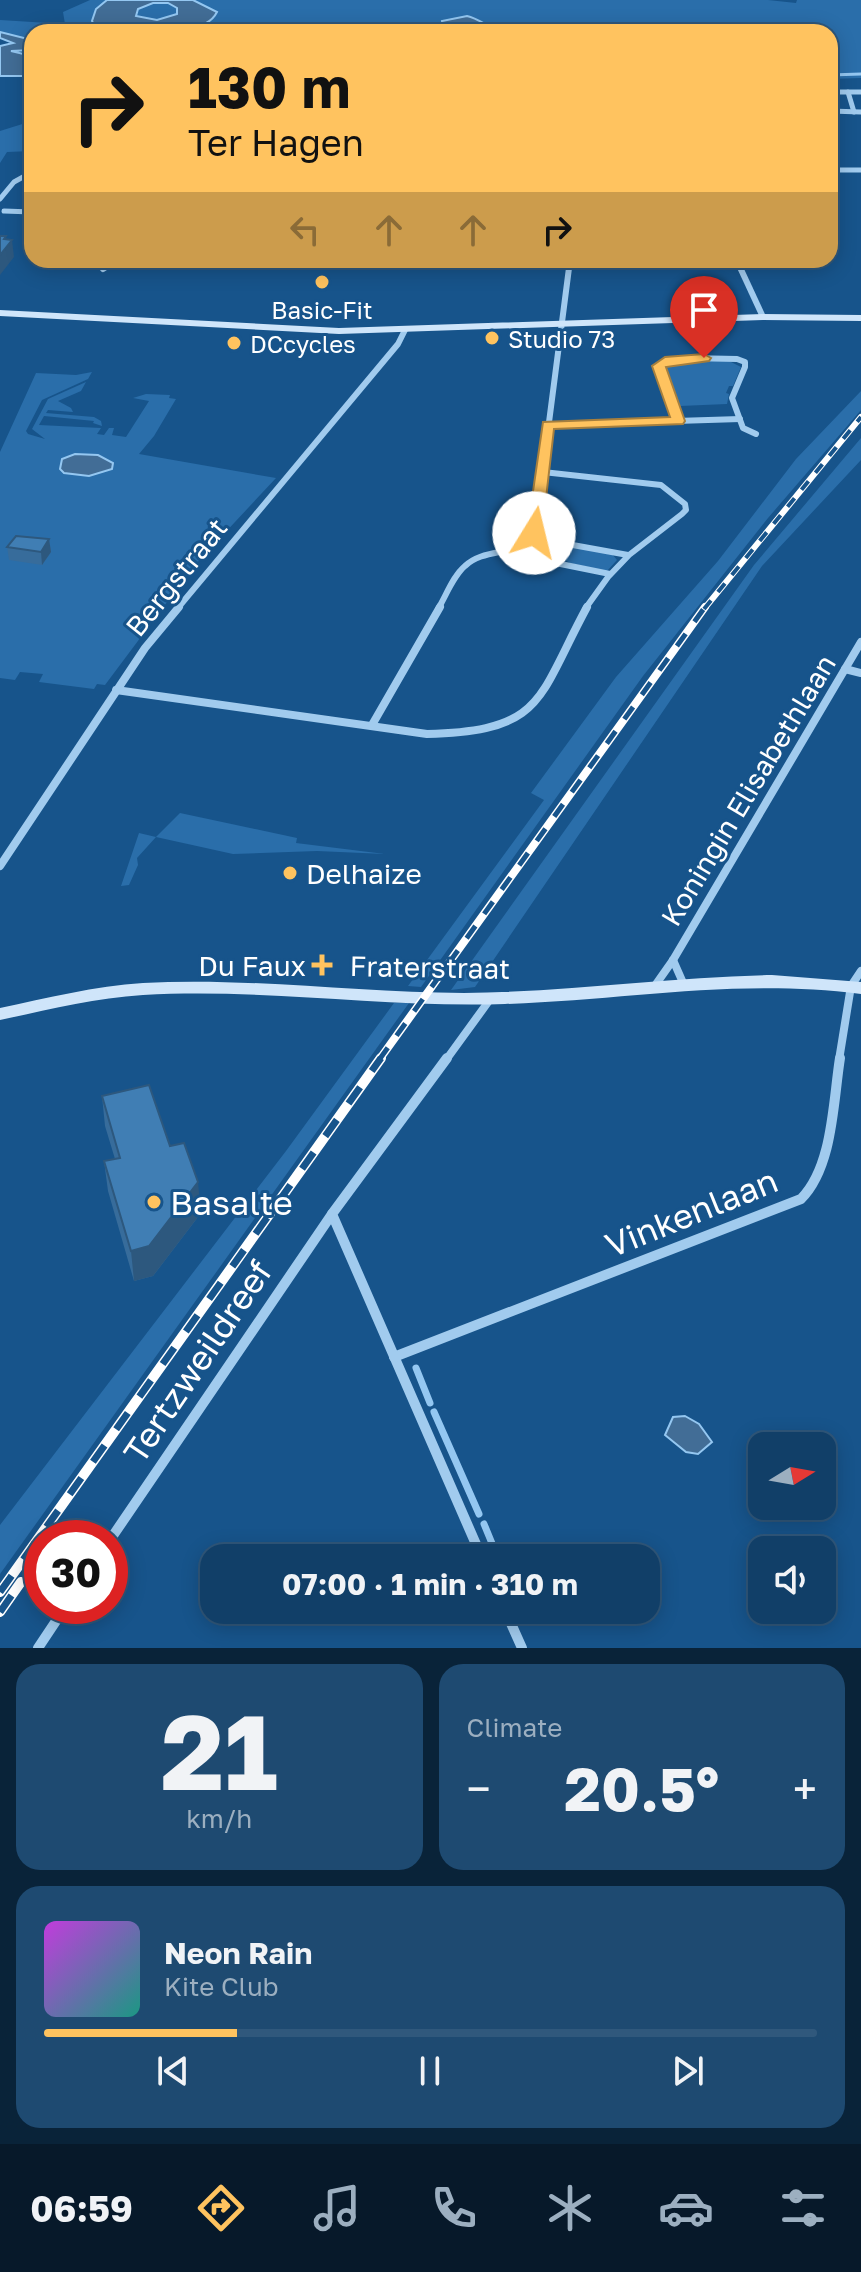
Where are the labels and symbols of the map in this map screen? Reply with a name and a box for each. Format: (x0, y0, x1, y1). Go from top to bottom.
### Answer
marker: Basic-Fit (313, 273, 331, 291)
pin (670, 276, 738, 358)
place label: Basic-Fit (271, 295, 373, 324)
place label: Studio 73 (508, 324, 615, 353)
place label: DCcycles (250, 329, 356, 358)
marker: Studio 73 (483, 329, 501, 347)
marker: DCcycles (225, 334, 243, 352)
position arrow (492, 491, 576, 575)
street label: Bergstraat (118, 511, 234, 643)
street label: Koningin Elisabethlaan (654, 648, 842, 932)
place label: Delhaize (306, 857, 422, 890)
marker: Delhaize (281, 864, 299, 882)
place label: Du Faux (198, 949, 306, 982)
street label: Fraterstraat (349, 949, 511, 985)
marker: Du Faux (313, 956, 331, 974)
street label: Vinkenlaan (599, 1159, 783, 1265)
place label: Basalte (170, 1182, 293, 1222)
marker: Basalte (145, 1193, 163, 1211)
street label: Tertzweildreef (115, 1252, 279, 1470)
north arrow (748, 1432, 836, 1520)
speed limit sign: 30 (24, 1520, 128, 1624)

